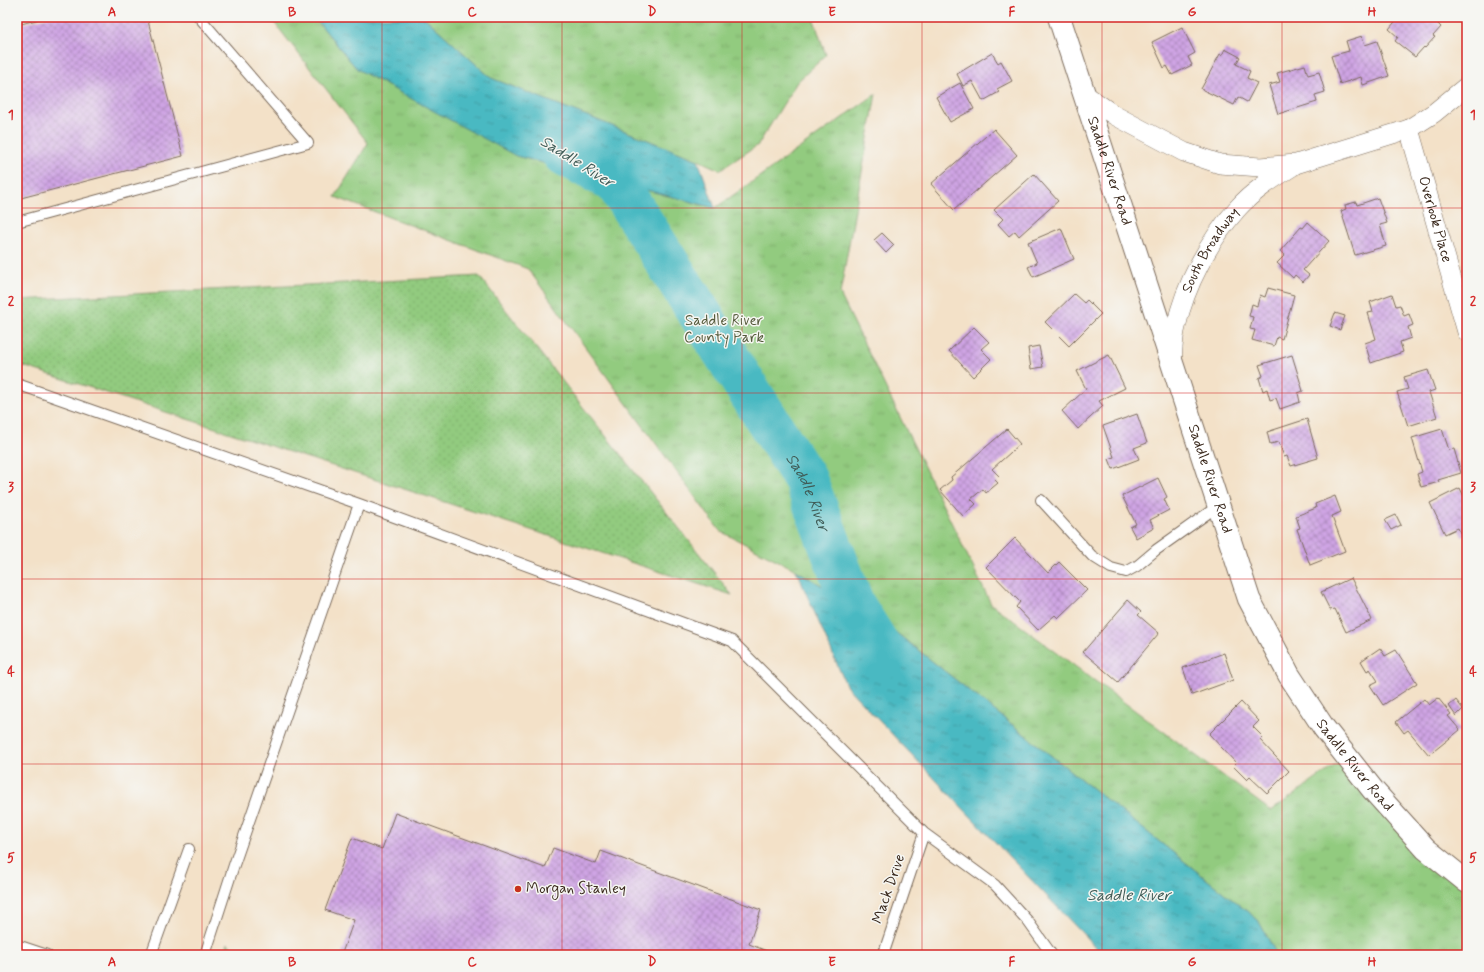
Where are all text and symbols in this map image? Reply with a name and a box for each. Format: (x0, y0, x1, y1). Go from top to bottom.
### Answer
text: A (108, 4, 116, 21)
text: B (288, 4, 297, 21)
text: C (467, 4, 477, 21)
text: D (648, 4, 657, 21)
text: E (828, 4, 836, 21)
text: F (1009, 4, 1016, 21)
text: G (1188, 4, 1197, 21)
text: H (1368, 4, 1377, 21)
text: 1 (8, 107, 14, 124)
text: 1 (1470, 107, 1476, 124)
street label: Saddle River Road (1082, 114, 1136, 228)
water label: Saddle River (536, 131, 620, 194)
street label: Overlook Place (1413, 174, 1457, 265)
street label: South Broadway (1177, 203, 1244, 296)
text: 2 (8, 293, 15, 310)
text: 2 (1470, 293, 1477, 310)
park label: Saddle River County Park (684, 311, 764, 348)
street label: Saddle River Road (1183, 422, 1237, 536)
water label: Saddle River (781, 450, 835, 537)
text: 3 (8, 479, 14, 496)
text: 3 (1470, 479, 1476, 496)
text: 4 (7, 664, 15, 681)
text: 4 (1469, 664, 1477, 681)
street label: Saddle River Road (1311, 715, 1398, 816)
text: 5 (7, 850, 15, 867)
text: 5 (1469, 850, 1477, 867)
street label: Mack Drive (868, 851, 910, 926)
place label: Morgan Stanley (526, 879, 626, 900)
marker: Morgan Stanley (513, 884, 523, 894)
water label: Saddle River (1087, 885, 1173, 906)
text: A (108, 954, 116, 971)
text: B (288, 954, 297, 971)
text: C (467, 954, 477, 971)
text: D (648, 954, 657, 971)
text: E (828, 954, 836, 971)
text: F (1009, 954, 1016, 971)
text: G (1188, 954, 1197, 971)
text: H (1368, 954, 1377, 971)

